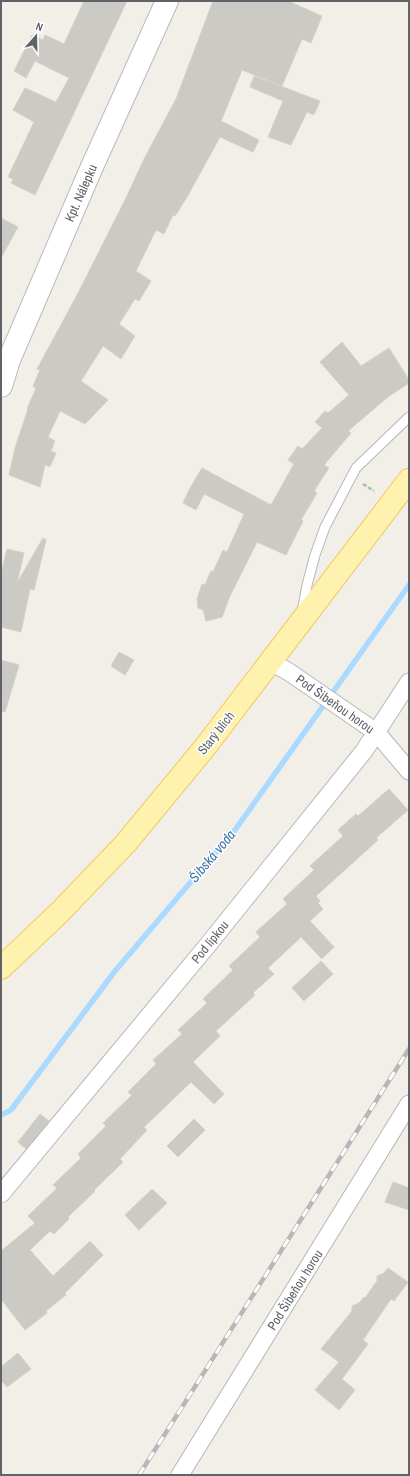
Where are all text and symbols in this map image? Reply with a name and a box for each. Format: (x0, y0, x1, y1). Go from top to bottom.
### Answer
north arrow (16, 16, 56, 56)
text: N (34, 19, 45, 34)
street label: Kpt. Nálepku (61, 162, 101, 224)
street label: Pod Šibeňou horou (292, 671, 378, 737)
street label: Starý blich (194, 708, 238, 758)
water label: Šibská voda (185, 826, 239, 886)
street label: Pod lipkou (188, 917, 232, 967)
street label: Pod Šibeňou horou (263, 1246, 327, 1333)

